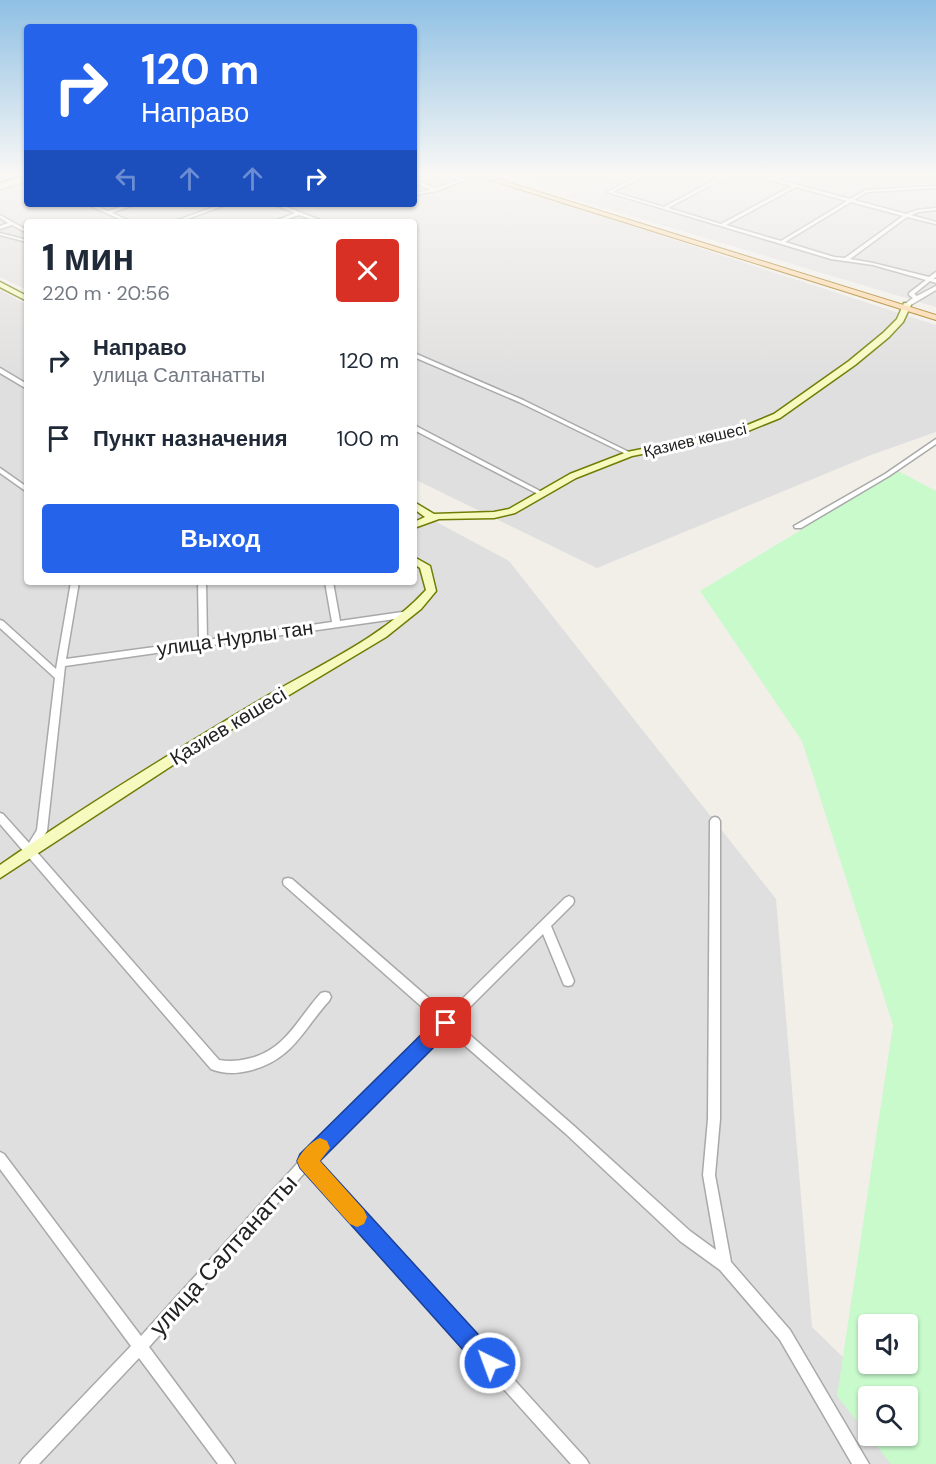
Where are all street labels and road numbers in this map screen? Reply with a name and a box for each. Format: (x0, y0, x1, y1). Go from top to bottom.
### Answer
street label: Қазиев көшесі (641, 418, 749, 462)
street label: улица Нурлы тан (155, 614, 315, 662)
street label: Қазиев көшесі (165, 681, 291, 771)
street label: улица Салтанатты (142, 1168, 304, 1342)

